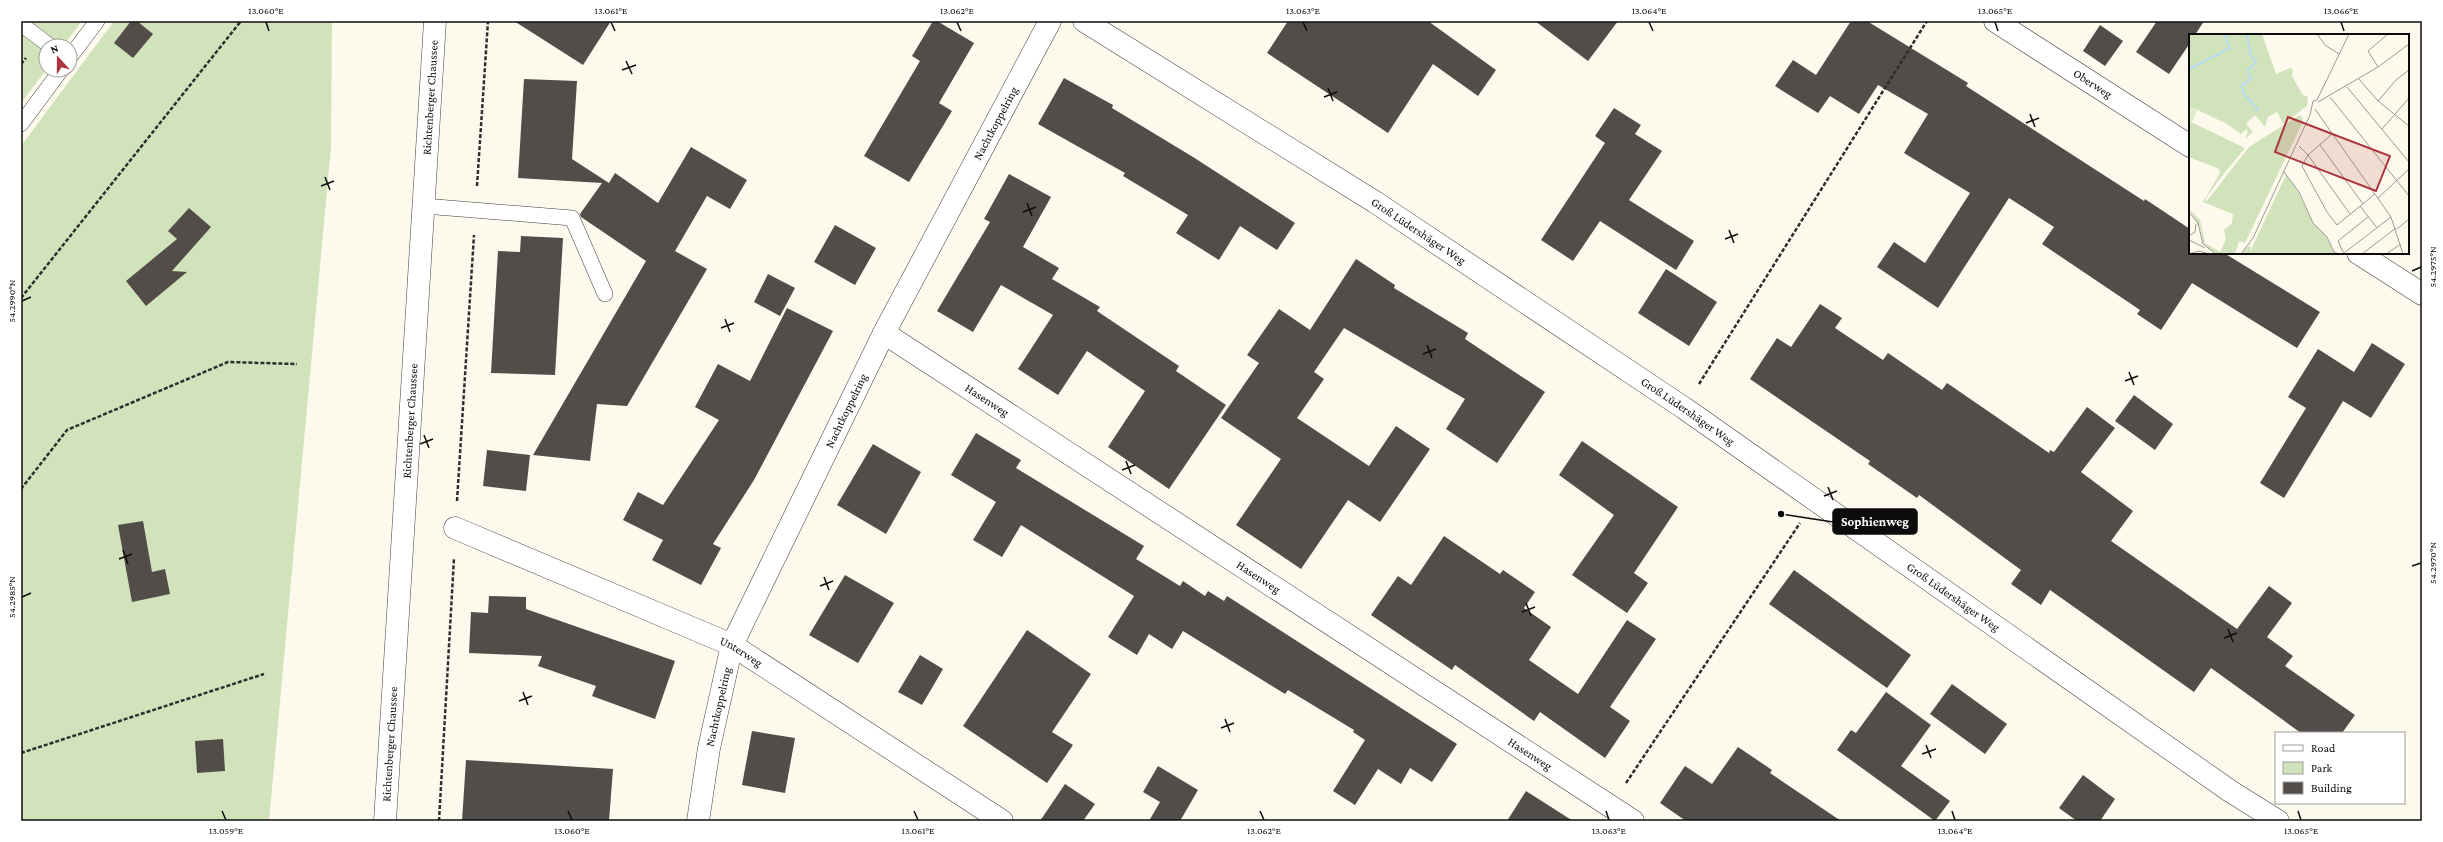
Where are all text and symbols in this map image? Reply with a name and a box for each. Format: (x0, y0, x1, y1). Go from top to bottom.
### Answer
text: 13.060°E (248, 5, 284, 16)
text: 13.061°E (595, 5, 628, 16)
text: 13.062°E (940, 5, 975, 16)
text: 13.063°E (1286, 5, 1321, 16)
text: 13.064°E (1632, 5, 1667, 16)
text: 13.065°E (1978, 5, 2013, 16)
text: 13.066°E (2324, 5, 2359, 16)
inset map (2189, 34, 2409, 254)
north arrow (38, 38, 78, 78)
street label: Richtenberger Chaussee (420, 39, 441, 155)
text: N (49, 42, 61, 56)
street label: Oberweg (2071, 66, 2115, 101)
street label: Nachtkoppelring (970, 84, 1021, 162)
street label: Groß Lüdershäger Weg (1369, 195, 1469, 268)
text: 54.2975°N (2427, 246, 2438, 288)
text: 54.2990°N (6, 279, 17, 322)
street label: Richtenberger Chaussee (399, 363, 421, 479)
street label: Nachtkoppelring (822, 371, 870, 450)
street label: Groß Lüdershäger Weg (1638, 374, 1737, 448)
street label: Hasenweg (962, 381, 1012, 420)
callout: Sophienweg (1833, 509, 1917, 534)
text: Sophienweg (1841, 514, 1909, 529)
text: 54.2970°N (2427, 542, 2438, 584)
street label: Hasenweg (1234, 558, 1283, 597)
street label: Groß Lüdershäger Weg (1904, 559, 2003, 634)
text: 54.2985°N (6, 576, 17, 618)
street label: Unterweg (718, 634, 765, 670)
street label: Nachtkoppelring (703, 666, 734, 748)
street label: Richtenberger Chaussee (379, 686, 400, 802)
legend (2275, 732, 2405, 804)
street label: Hasenweg (1505, 734, 1555, 773)
text: Road (2311, 741, 2336, 755)
text: Park (2311, 761, 2333, 775)
text: Building (2311, 781, 2352, 795)
text: 13.059°E (209, 825, 244, 836)
text: 13.060°E (554, 825, 590, 836)
text: 13.061°E (902, 825, 935, 836)
text: 13.062°E (1247, 825, 1282, 836)
text: 13.063°E (1592, 825, 1627, 836)
text: 13.064°E (1938, 825, 1973, 836)
text: 13.065°E (2284, 825, 2319, 836)

